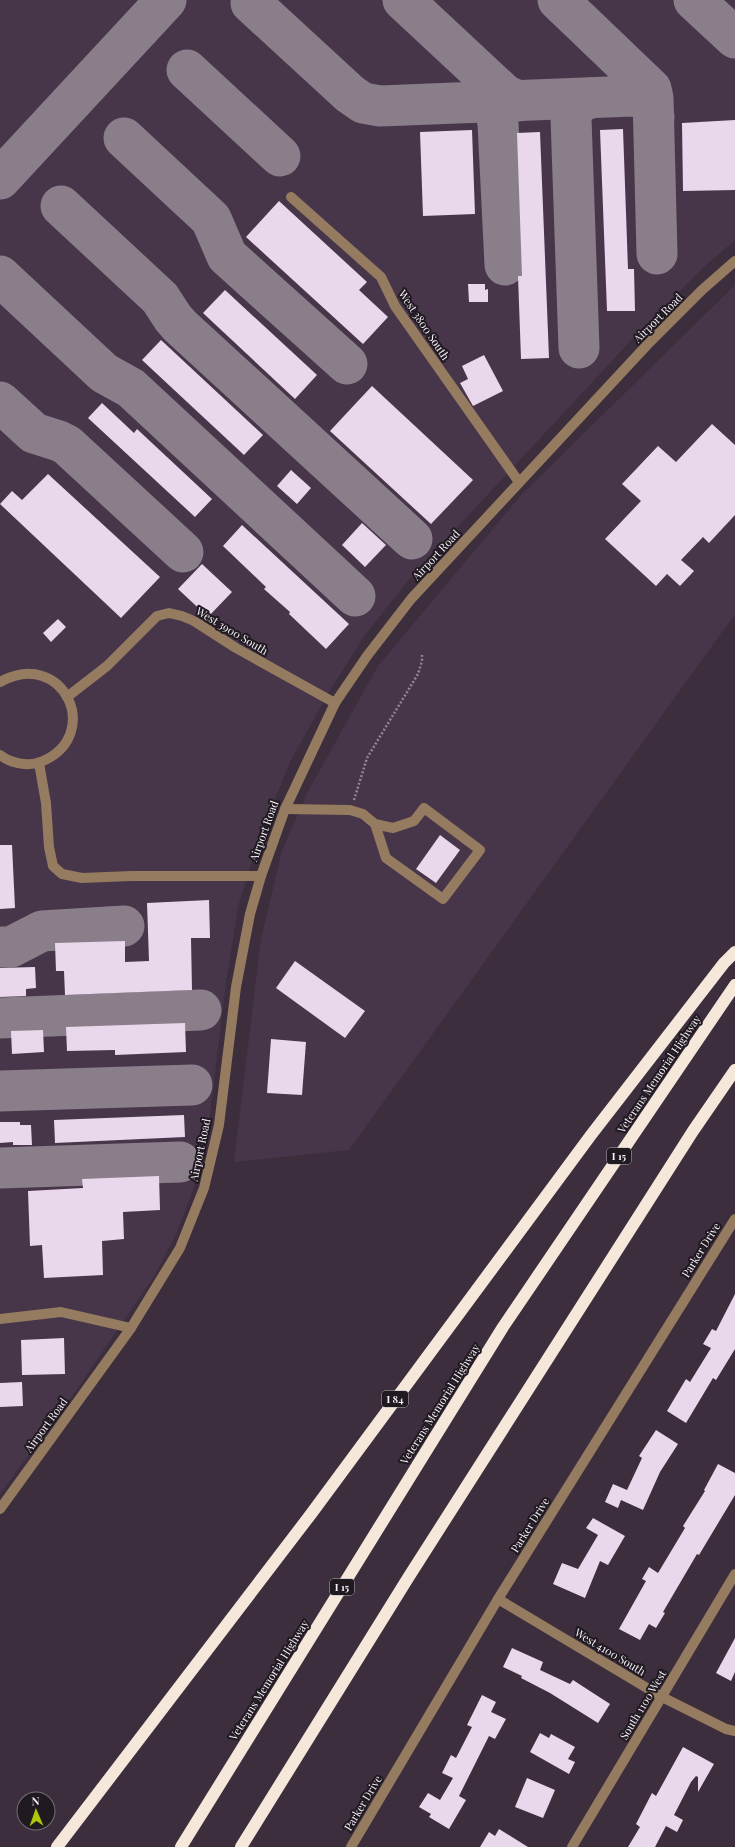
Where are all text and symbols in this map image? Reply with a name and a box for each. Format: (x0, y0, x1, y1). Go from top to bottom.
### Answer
street label: West 3800 South (395, 286, 454, 363)
street label: Airport Road (629, 289, 686, 346)
street label: Airport Road (408, 526, 463, 584)
street label: West 3900 South (193, 603, 271, 658)
street label: Airport Road (245, 798, 282, 864)
street label: Veterans Memorial Highway (613, 1011, 704, 1136)
street label: Airport Road (185, 1117, 214, 1184)
road number: I 15 (607, 1148, 631, 1164)
street label: Parker Drive (678, 1219, 724, 1280)
street label: Veterans Memorial Highway (396, 1340, 483, 1468)
road number: I 84 (382, 1391, 408, 1407)
street label: Airport Road (20, 1394, 71, 1456)
street label: Parker Drive (507, 1494, 553, 1555)
road number: I 15 (330, 1579, 354, 1595)
street label: Veterans Memorial Highway (225, 1616, 312, 1744)
street label: West 4100 South (571, 1624, 649, 1679)
street label: South 1100 West (616, 1667, 669, 1742)
street label: Parker Drive (340, 1772, 385, 1833)
north arrow (16, 1791, 56, 1831)
text: N (31, 1793, 40, 1808)

